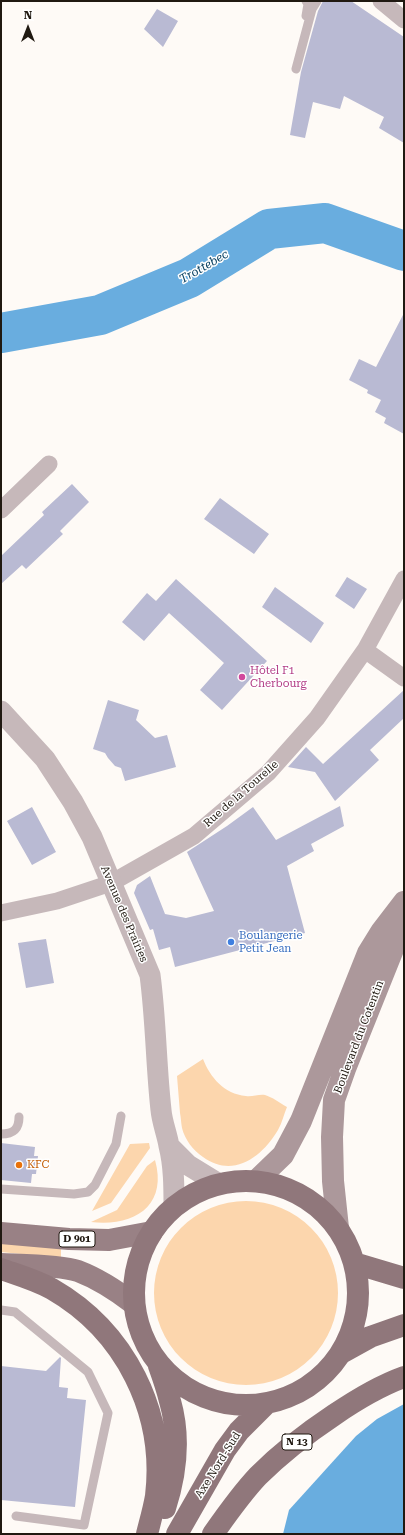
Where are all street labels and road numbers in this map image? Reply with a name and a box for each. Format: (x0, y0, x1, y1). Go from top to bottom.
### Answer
street label: Rue de la Tourelle (201, 758, 281, 830)
street label: Avenue des Prairies (98, 864, 150, 964)
street label: Boulevard du Cotentin (331, 979, 387, 1095)
road number: D 901 (59, 1231, 95, 1247)
street label: Axe Nord-Sud (192, 1429, 244, 1501)
road number: N 13 (282, 1434, 312, 1450)

